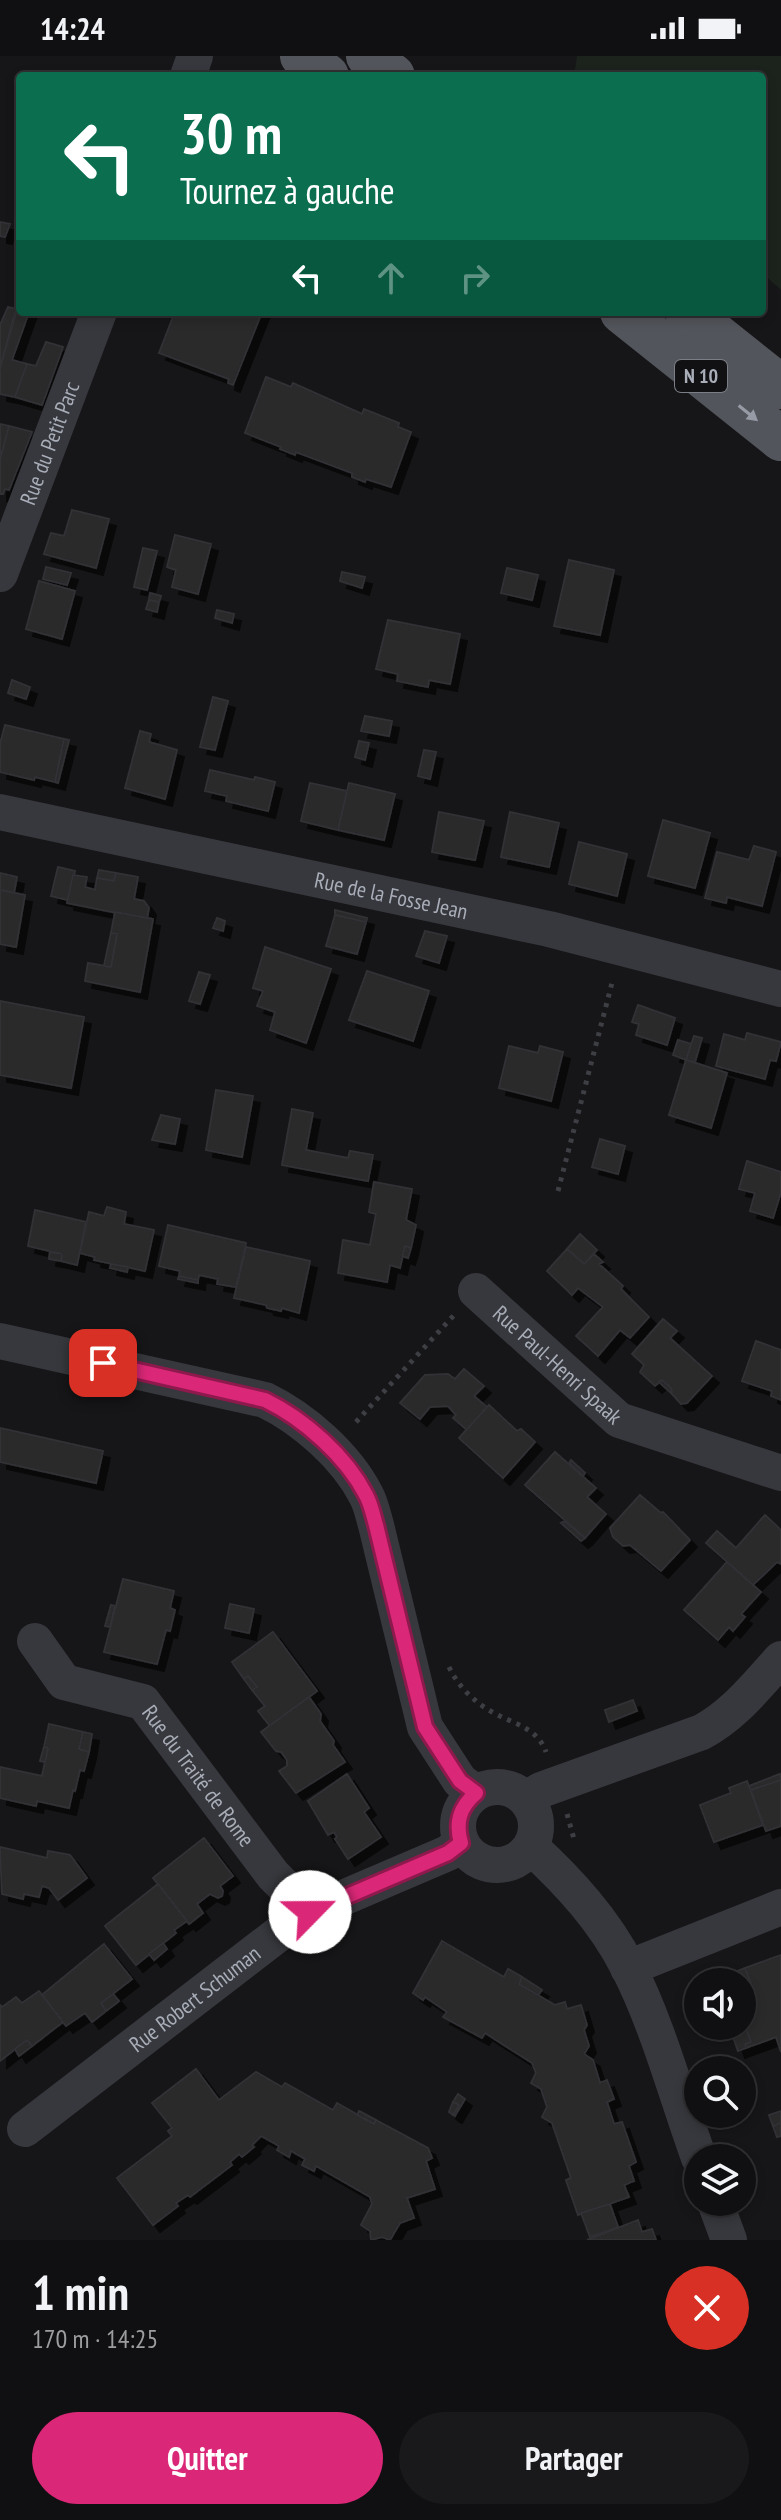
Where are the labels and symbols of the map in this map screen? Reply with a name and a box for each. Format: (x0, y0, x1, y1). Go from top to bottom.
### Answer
road number: N 10 (675, 360, 727, 392)
street label: Rue du Petit Parc (13, 377, 86, 509)
one-way arrow (738, 404, 758, 421)
street label: Rue de la Fosse Jean (312, 865, 470, 925)
street label: Rue Paul-Henri Spaak (487, 1299, 628, 1430)
pin (69, 1329, 137, 1397)
street label: Rue du Traité de Rome (136, 1699, 261, 1852)
position arrow (268, 1870, 352, 1954)
street label: Rue Robert Schuman (123, 1939, 266, 2058)

